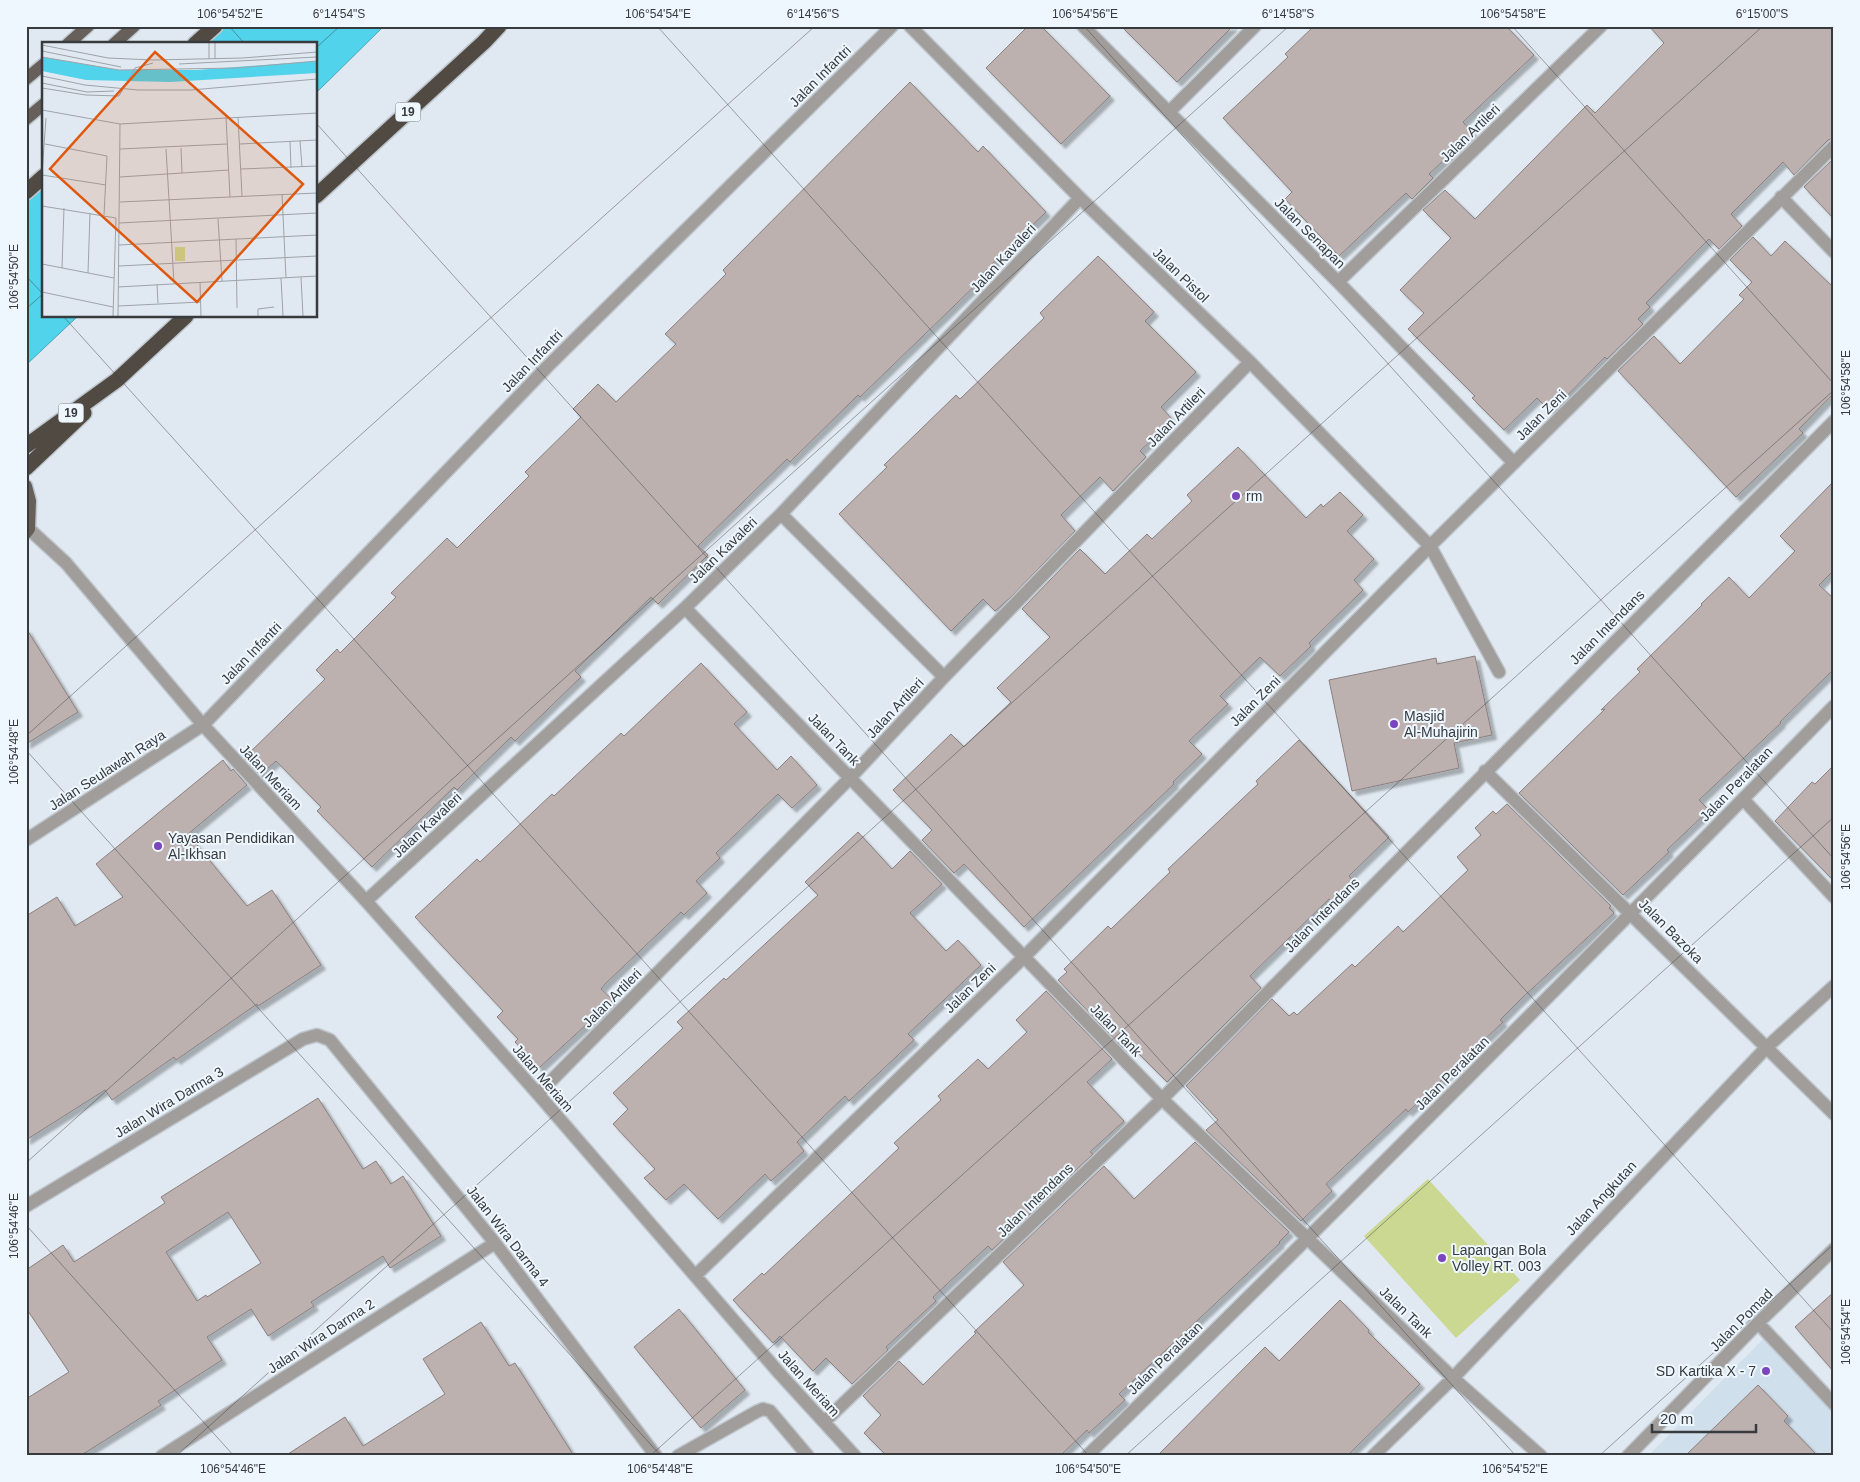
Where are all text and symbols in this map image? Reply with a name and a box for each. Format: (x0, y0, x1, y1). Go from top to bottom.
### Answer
text: 106°54'52"E (197, 7, 263, 21)
text: 6°14'54"S (313, 7, 365, 21)
text: 106°54'54"E (625, 7, 691, 21)
text: 6°14'56"S (787, 7, 839, 21)
text: 106°54'56"E (1052, 7, 1118, 21)
text: 6°14'58"S (1262, 7, 1314, 21)
text: 106°54'58"E (1480, 7, 1546, 21)
text: 6°15'00"S (1736, 7, 1788, 21)
inset map (42, 42, 318, 318)
street label: Jalan Infantri (786, 42, 854, 110)
street label: Jalan Artileri (1437, 101, 1503, 165)
road number: 19 (396, 102, 420, 121)
street label: Jalan Senapan (1271, 194, 1349, 272)
street label: Jalan Kavaleri (967, 220, 1039, 296)
text: 106°54'50"E (7, 244, 21, 310)
street label: Jalan Pistol (1150, 244, 1212, 306)
street label: Jalan Infantri (498, 327, 566, 395)
text: 106°54'58"E (1839, 350, 1853, 416)
street label: Jalan Artileri (1144, 384, 1208, 450)
street label: Jalan Zeni (1513, 387, 1569, 443)
road number: 19 (58, 403, 84, 422)
place label: rm (1246, 488, 1262, 504)
marker: rm (1230, 490, 1242, 502)
street label: Jalan Kavaleri (686, 514, 760, 586)
street label: Jalan Intendans (1566, 586, 1648, 668)
street label: Jalan Infantri (217, 619, 285, 687)
street label: Jalan Zeni (1227, 673, 1283, 729)
street label: Jalan Artileri (863, 675, 927, 741)
place label: Masjid Al-Muhajirin (1404, 708, 1478, 740)
street label: Jalan Tank (805, 709, 864, 769)
marker: Masjid Al-Muhajirin (1388, 718, 1400, 730)
text: 106°54'48"E (7, 719, 21, 785)
street label: Jalan Seulawah Raya (46, 726, 168, 814)
street label: Jalan Meriam (236, 741, 306, 813)
street label: Jalan Peralatan (1696, 743, 1776, 825)
street label: Jalan Kavaleri (389, 789, 465, 861)
text: 106°54'56"E (1839, 824, 1853, 890)
place label: Yayasan Pendidikan Al-Ikhsan (168, 830, 295, 862)
marker: Yayasan Pendidikan Al-Ikhsan (152, 840, 164, 852)
street label: Jalan Intendans (1281, 874, 1363, 956)
street label: Jalan Bazoka (1636, 896, 1707, 967)
street label: Jalan Zeni (941, 960, 999, 1016)
street label: Jalan Artileri (579, 965, 645, 1031)
street label: Jalan Tank (1087, 1000, 1146, 1060)
street label: Jalan Peralatan (1412, 1033, 1492, 1113)
street label: Jalan Meriam (509, 1041, 577, 1115)
street label: Jalan Wira Darma 3 (112, 1063, 226, 1141)
street label: Jalan Angkutan (1562, 1158, 1640, 1238)
street label: Jalan Intendans (994, 1160, 1076, 1240)
street label: Jalan Wira Darma 4 (464, 1182, 553, 1290)
text: 106°54'46"E (7, 1193, 21, 1259)
place label: Lapangan Bola Volley RT. 003 (1452, 1242, 1546, 1274)
marker: Lapangan Bola Volley RT. 003 (1436, 1252, 1448, 1264)
street label: Jalan Tank (1376, 1283, 1436, 1342)
street label: Jalan Pomad (1706, 1285, 1776, 1355)
street label: Jalan Wira Darma 2 (265, 1295, 377, 1376)
text: 106°54'54"E (1839, 1299, 1853, 1365)
street label: Jalan Peralatan (1124, 1318, 1206, 1398)
street label: Jalan Meriam (775, 1346, 843, 1420)
place label: SD Kartika X - 7 (1656, 1363, 1756, 1379)
marker: SD Kartika X - 7 (1760, 1365, 1772, 1377)
scale bar (1652, 1402, 1756, 1434)
text: 20 m (1660, 1410, 1693, 1427)
text: 106°54'46"E (200, 1462, 266, 1476)
text: 106°54'48"E (627, 1462, 693, 1476)
text: 106°54'50"E (1055, 1462, 1121, 1476)
text: 106°54'52"E (1482, 1462, 1548, 1476)

